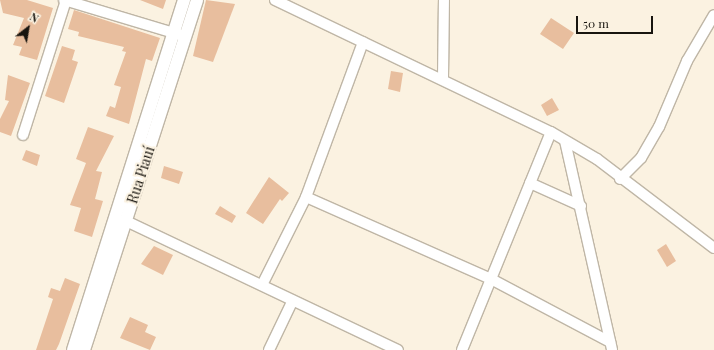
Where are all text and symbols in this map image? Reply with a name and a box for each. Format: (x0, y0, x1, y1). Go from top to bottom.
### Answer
north arrow (8, 8, 48, 48)
scale bar (578, 8, 655, 34)
text: N (27, 9, 42, 26)
text: 50 m (583, 15, 609, 31)
street label: Rua Piauí (124, 144, 158, 206)

